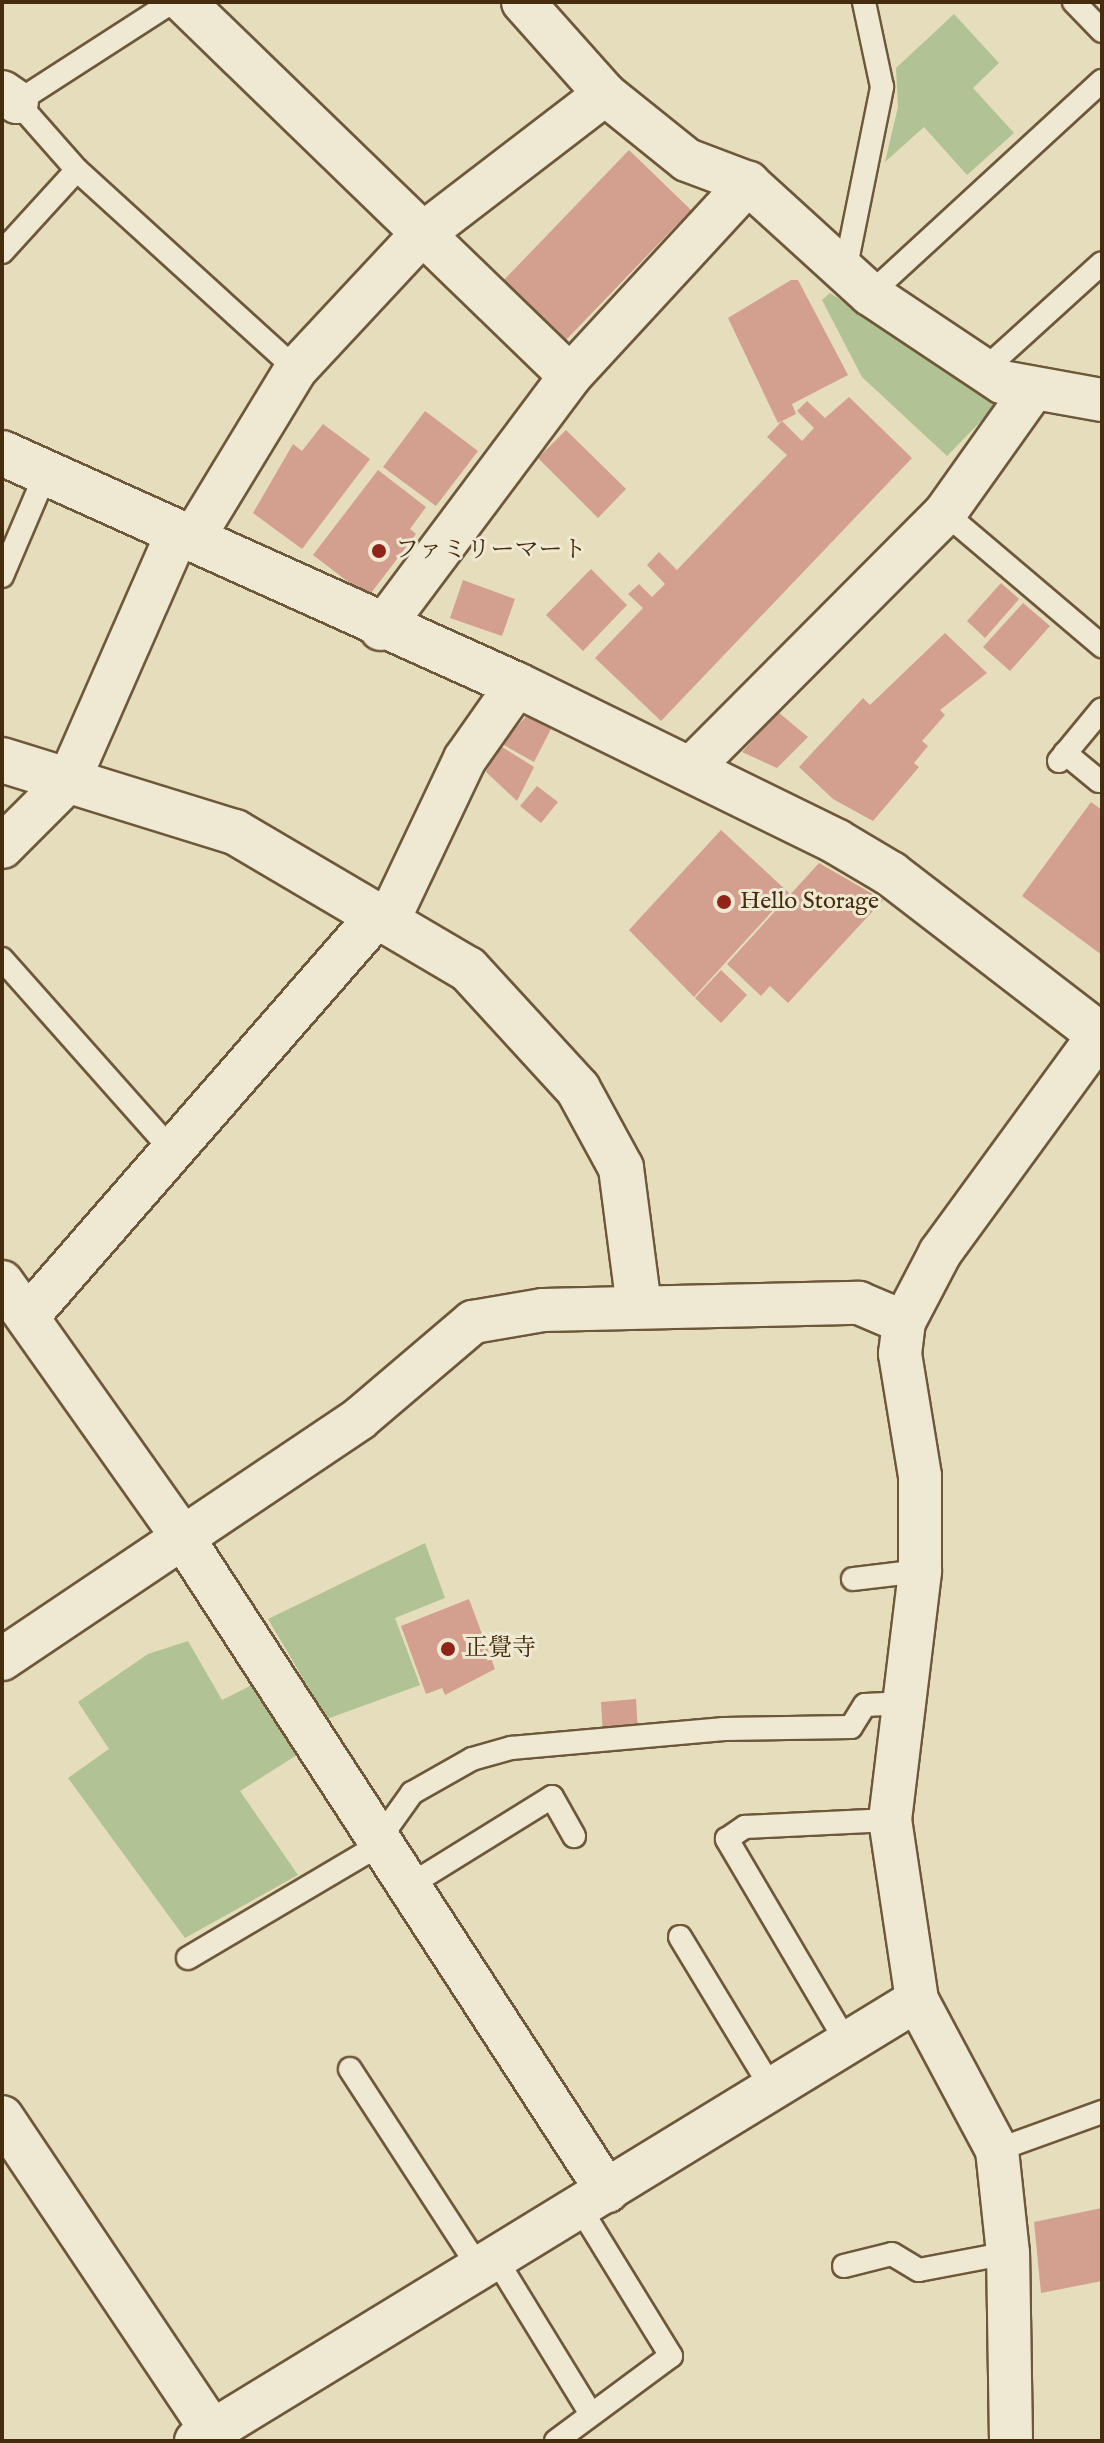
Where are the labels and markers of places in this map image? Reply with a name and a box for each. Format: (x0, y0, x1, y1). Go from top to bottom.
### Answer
place label: ファミリーマート (395, 537, 587, 565)
marker: ファミリーマート (370, 542, 388, 560)
place label: Hello Storage (740, 888, 879, 916)
marker: Hello Storage (715, 893, 733, 911)
place label: 正覺寺 (464, 1635, 536, 1663)
marker: 正覺寺 (439, 1640, 457, 1658)

